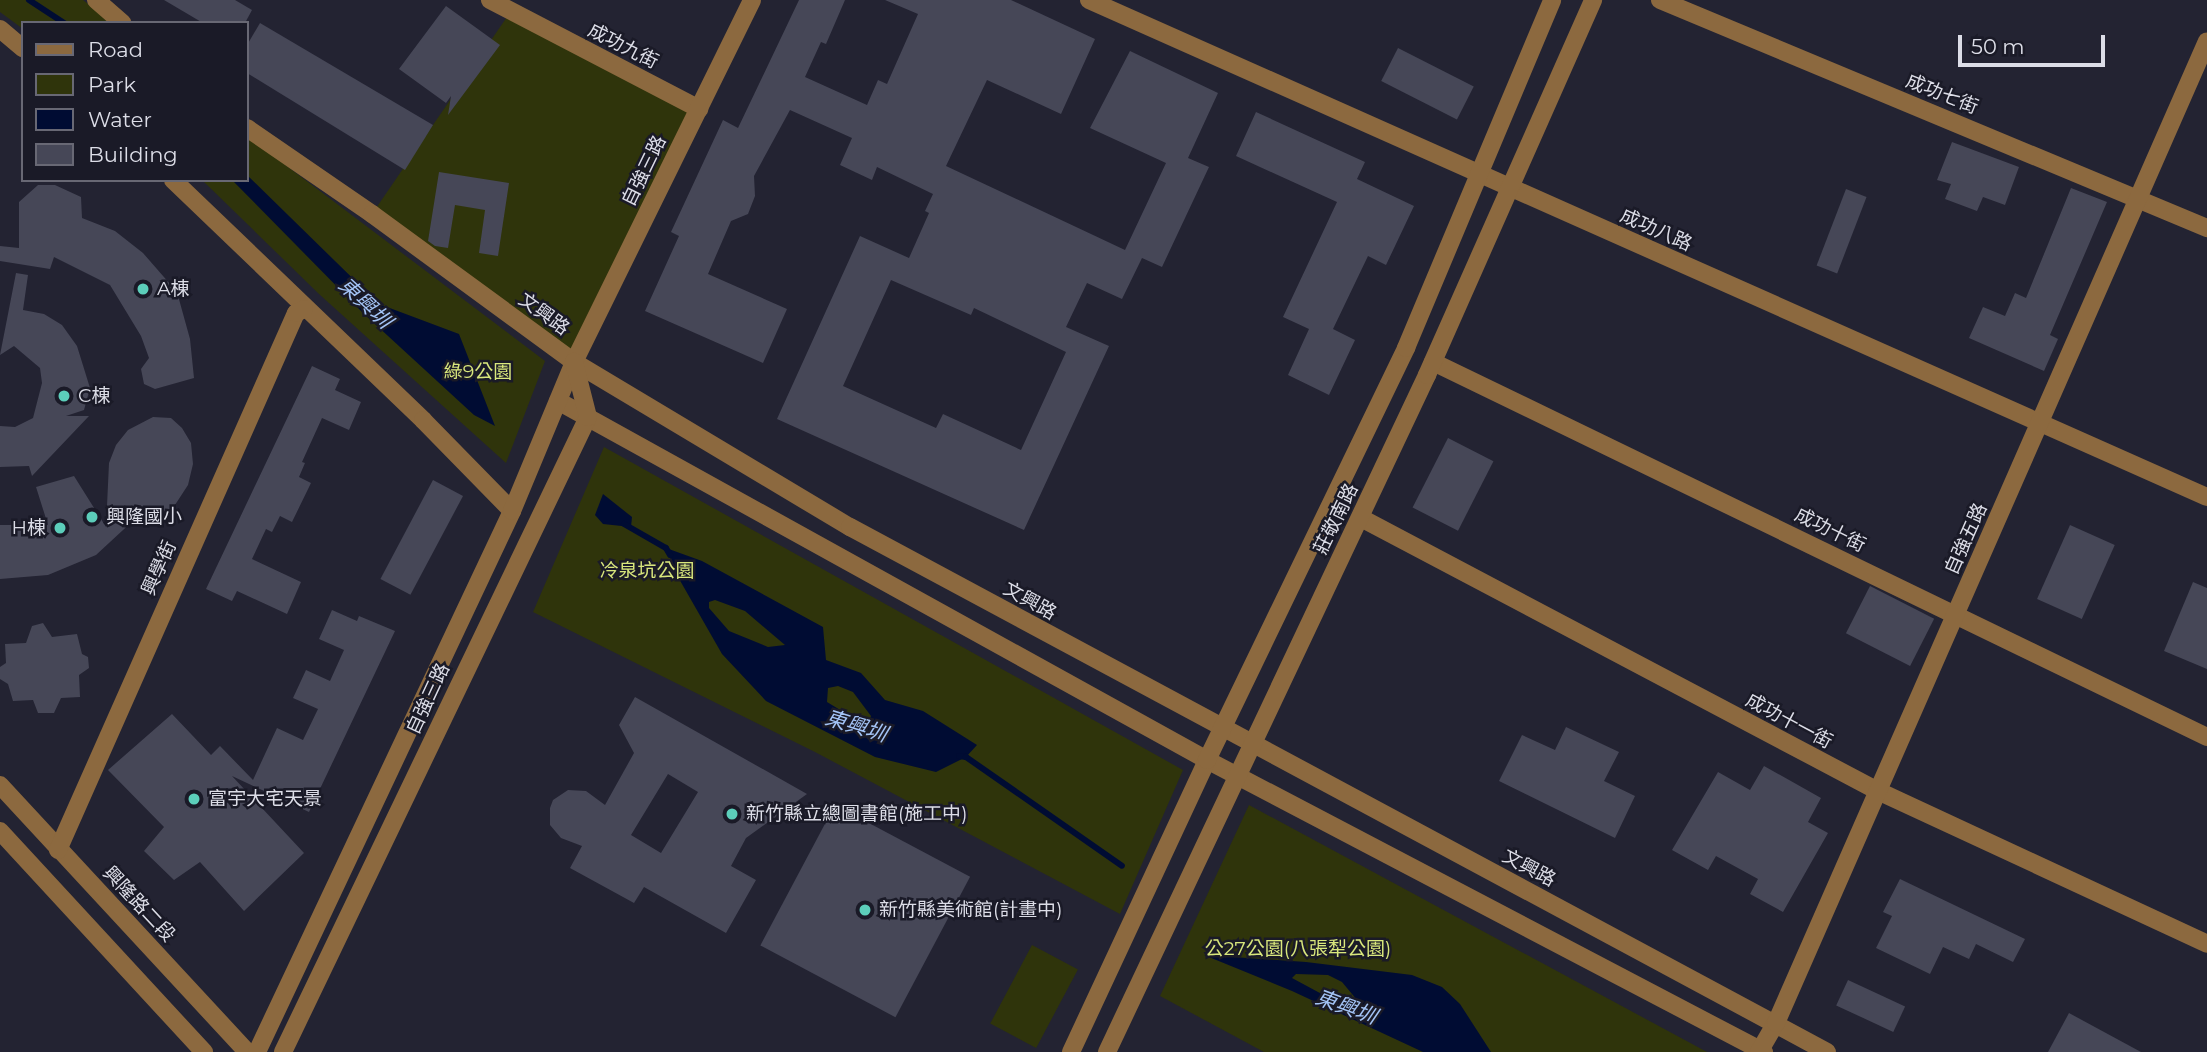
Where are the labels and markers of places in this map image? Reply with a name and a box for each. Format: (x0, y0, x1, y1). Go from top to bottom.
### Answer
place label: A棟 (157, 278, 190, 300)
marker: A棟 (135, 281, 151, 297)
place label: C棟 (78, 385, 110, 407)
marker: C棟 (56, 388, 72, 404)
place label: 興隆國小 (106, 506, 182, 528)
marker: 興隆國小 (84, 509, 100, 525)
place label: H棟 (12, 517, 46, 539)
marker: H棟 (52, 520, 68, 536)
place label: 富宇大宅天景 (208, 788, 322, 810)
marker: 富宇大宅天景 (186, 791, 202, 807)
place label: 新竹縣立總圖書館(施工中) (746, 803, 968, 825)
marker: 新竹縣立總圖書館(施工中) (724, 806, 740, 822)
place label: 新竹縣美術館(計畫中) (879, 899, 1063, 921)
marker: 新竹縣美術館(計畫中) (857, 902, 873, 918)

